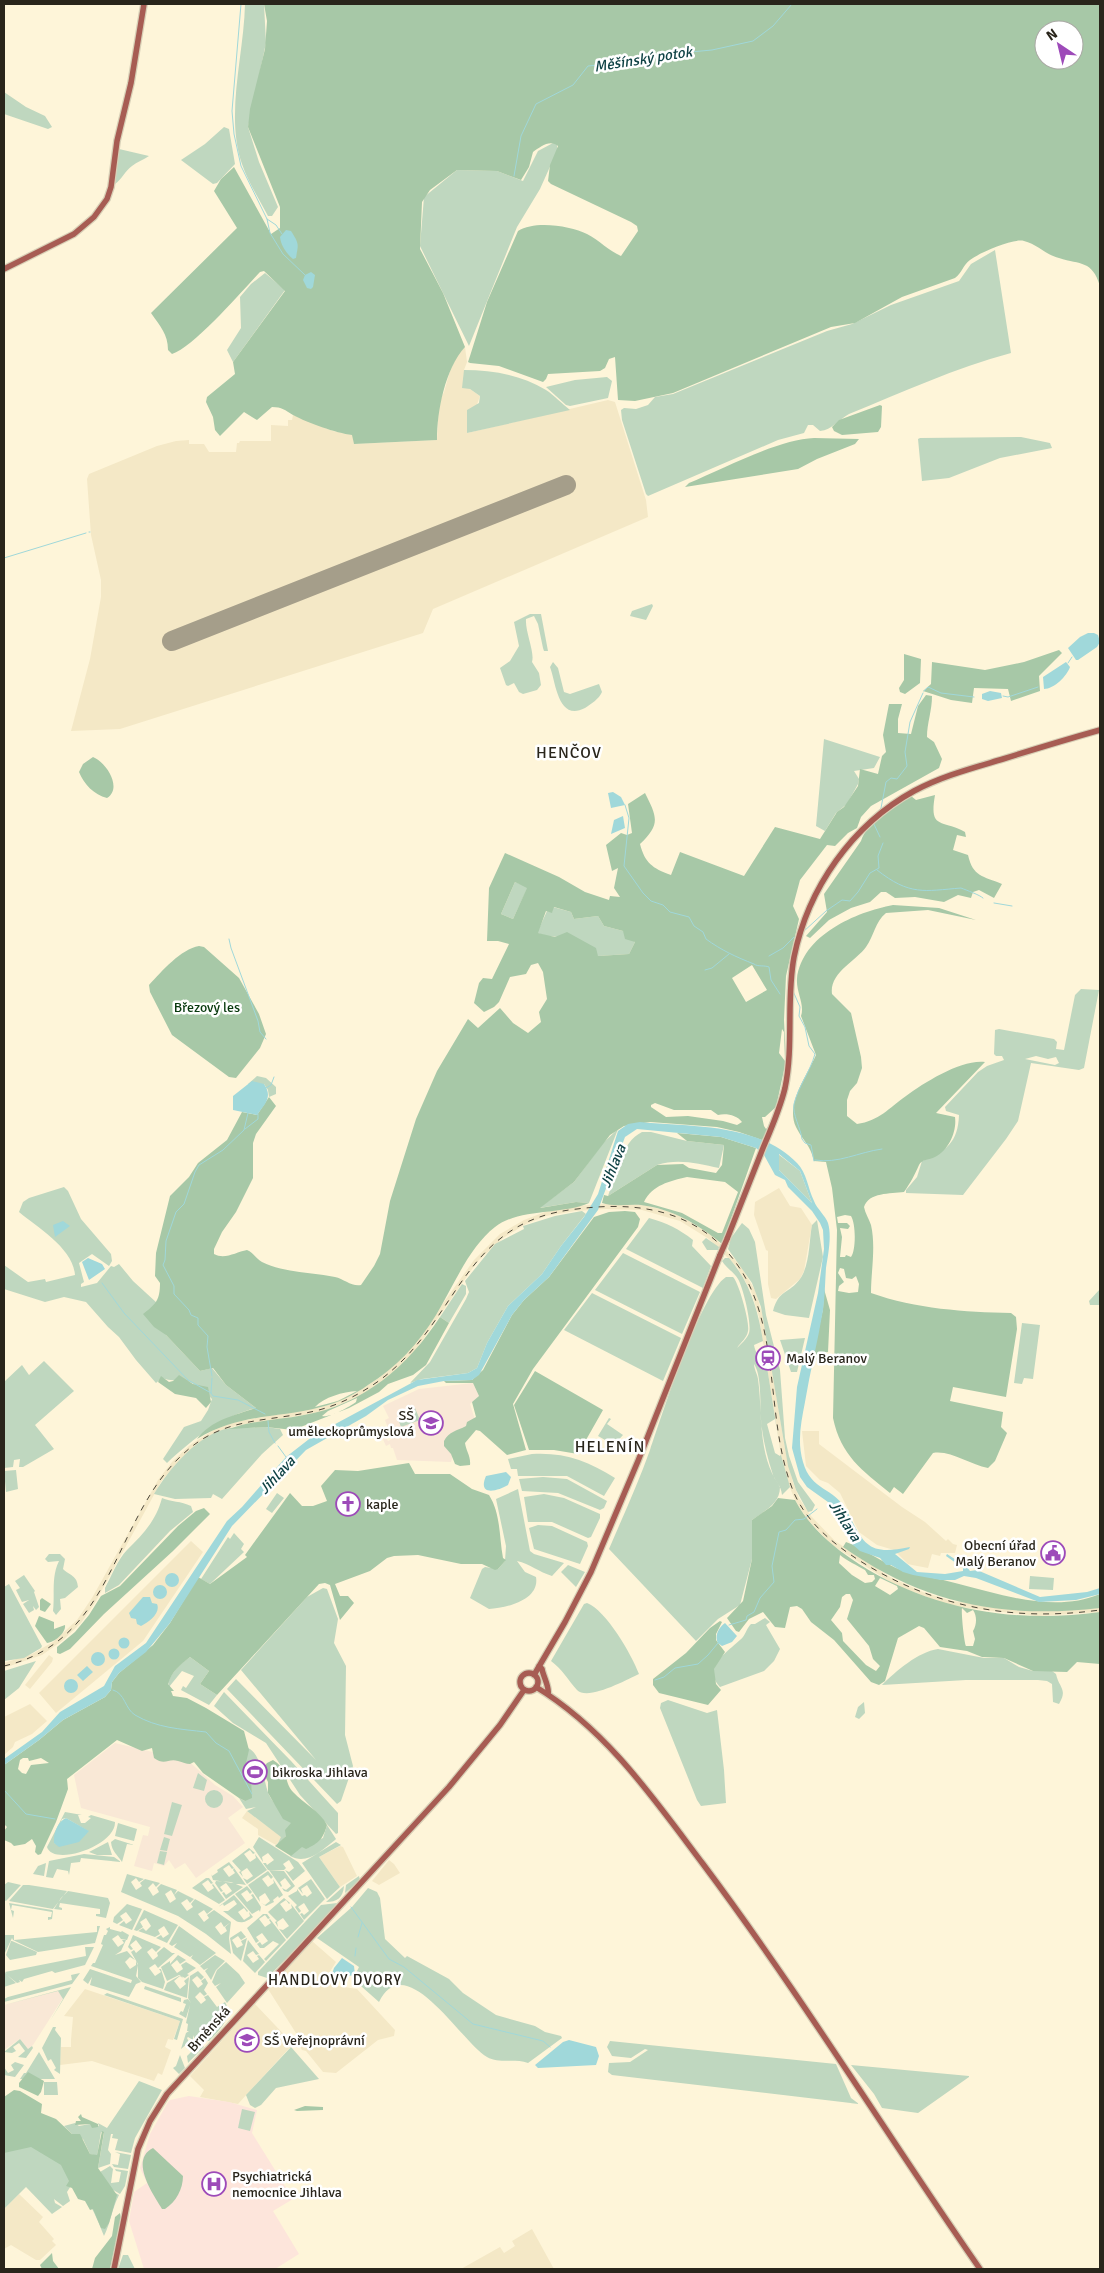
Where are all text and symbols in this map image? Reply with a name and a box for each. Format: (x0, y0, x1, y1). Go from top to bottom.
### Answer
north arrow (1034, 20, 1084, 70)
text: N (1043, 25, 1061, 45)
water label: Měšínský potok (593, 42, 695, 76)
district label: HENČOV (536, 743, 602, 763)
park label: Březový les (174, 999, 240, 1016)
water label: Jihlava (596, 1141, 630, 1190)
station icon: Malý Beranov (755, 1345, 781, 1371)
place label: Malý Beranov (786, 1350, 867, 1367)
place label: SŠ uměleckoprůmyslová (288, 1407, 414, 1440)
school or university icon: SŠ uměleckoprůmyslová (418, 1410, 444, 1436)
district label: HELENÍN (575, 1437, 645, 1457)
water label: Jihlava (255, 1452, 299, 1498)
church icon: kaple (335, 1491, 361, 1517)
place label: kaple (366, 1496, 399, 1513)
water label: Jihlava (825, 1497, 865, 1545)
place label: Obecní úřad Malý Beranov (955, 1537, 1037, 1570)
public building icon: Obecní úřad Malý Beranov (1040, 1540, 1066, 1566)
sports icon: bikroska Jihlava (242, 1759, 268, 1785)
place label: bikroska Jihlava (272, 1764, 368, 1781)
district label: HANDLOVY DVORY (268, 1971, 402, 1989)
street label: Brněnská (184, 2003, 234, 2055)
school or university icon: SŠ Veřejnoprávní (234, 2027, 260, 2053)
place label: SŠ Veřejnoprávní (264, 2032, 365, 2049)
place label: Psychiatrická nemocnice Jihlava (232, 2168, 342, 2201)
hospital icon: Psychiatrická nemocnice Jihlava (201, 2171, 227, 2197)

